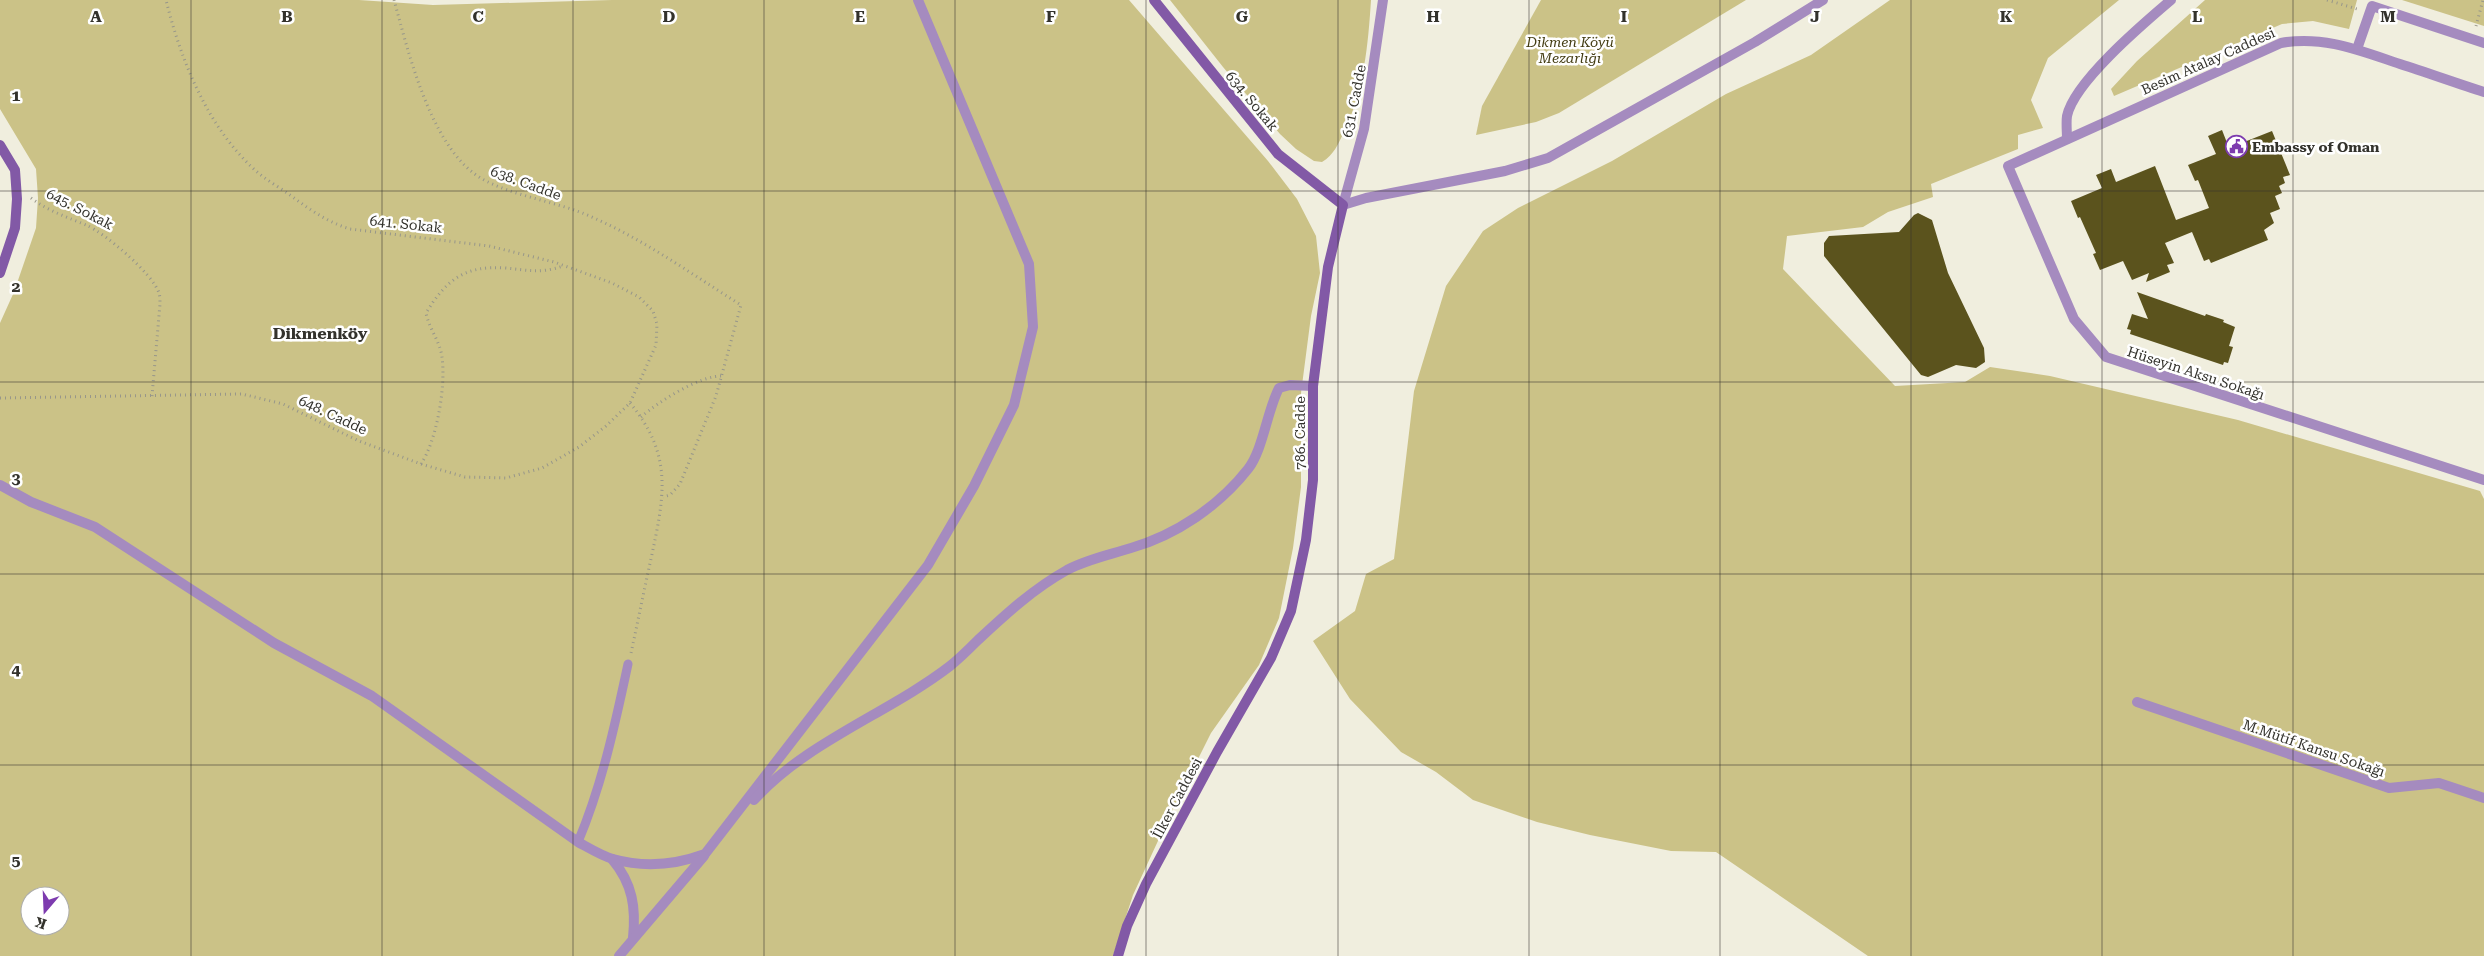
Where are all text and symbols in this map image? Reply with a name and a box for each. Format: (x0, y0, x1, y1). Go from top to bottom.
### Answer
text: A (90, 7, 102, 26)
text: B (281, 7, 293, 26)
text: C (472, 7, 484, 26)
text: D (663, 7, 676, 26)
text: E (855, 7, 865, 26)
text: F (1046, 7, 1056, 26)
text: G (1236, 7, 1249, 26)
text: H (1426, 7, 1440, 26)
text: I (1621, 7, 1627, 26)
text: J (1810, 7, 1820, 26)
text: K (2000, 7, 2013, 26)
text: L (2192, 7, 2202, 26)
text: M (2380, 7, 2396, 26)
street label: Besim Atalay Caddesi (2139, 24, 2278, 98)
park label: Dikmen Köyü Mezarlığı (1525, 34, 1614, 66)
street label: 631. Cadde (1339, 63, 1369, 139)
street label: 634. Sokak (1222, 68, 1282, 134)
text: 1 (12, 86, 21, 105)
public building icon: Embassy of Oman (2224, 135, 2248, 159)
place label: Embassy of Oman (2252, 139, 2380, 155)
street label: 638. Cadde (489, 163, 564, 203)
street label: 645. Sokak (44, 185, 116, 233)
street label: 641. Sokak (369, 212, 443, 236)
text: 2 (12, 277, 21, 296)
district label: Dikmenköy (273, 324, 368, 343)
street label: Hüseyin Aksu Sokağı (2125, 343, 2267, 403)
street label: 648. Cadde (296, 392, 370, 438)
street label: 786. Cadde (1292, 396, 1308, 470)
text: 3 (12, 469, 21, 488)
text: 4 (12, 660, 21, 679)
street label: M.Mütif Kansu Sokağı (2241, 716, 2388, 780)
street label: İlker Caddesi (1149, 754, 1205, 841)
text: 5 (12, 851, 21, 870)
north arrow (20, 886, 70, 936)
text: K (33, 914, 49, 933)

